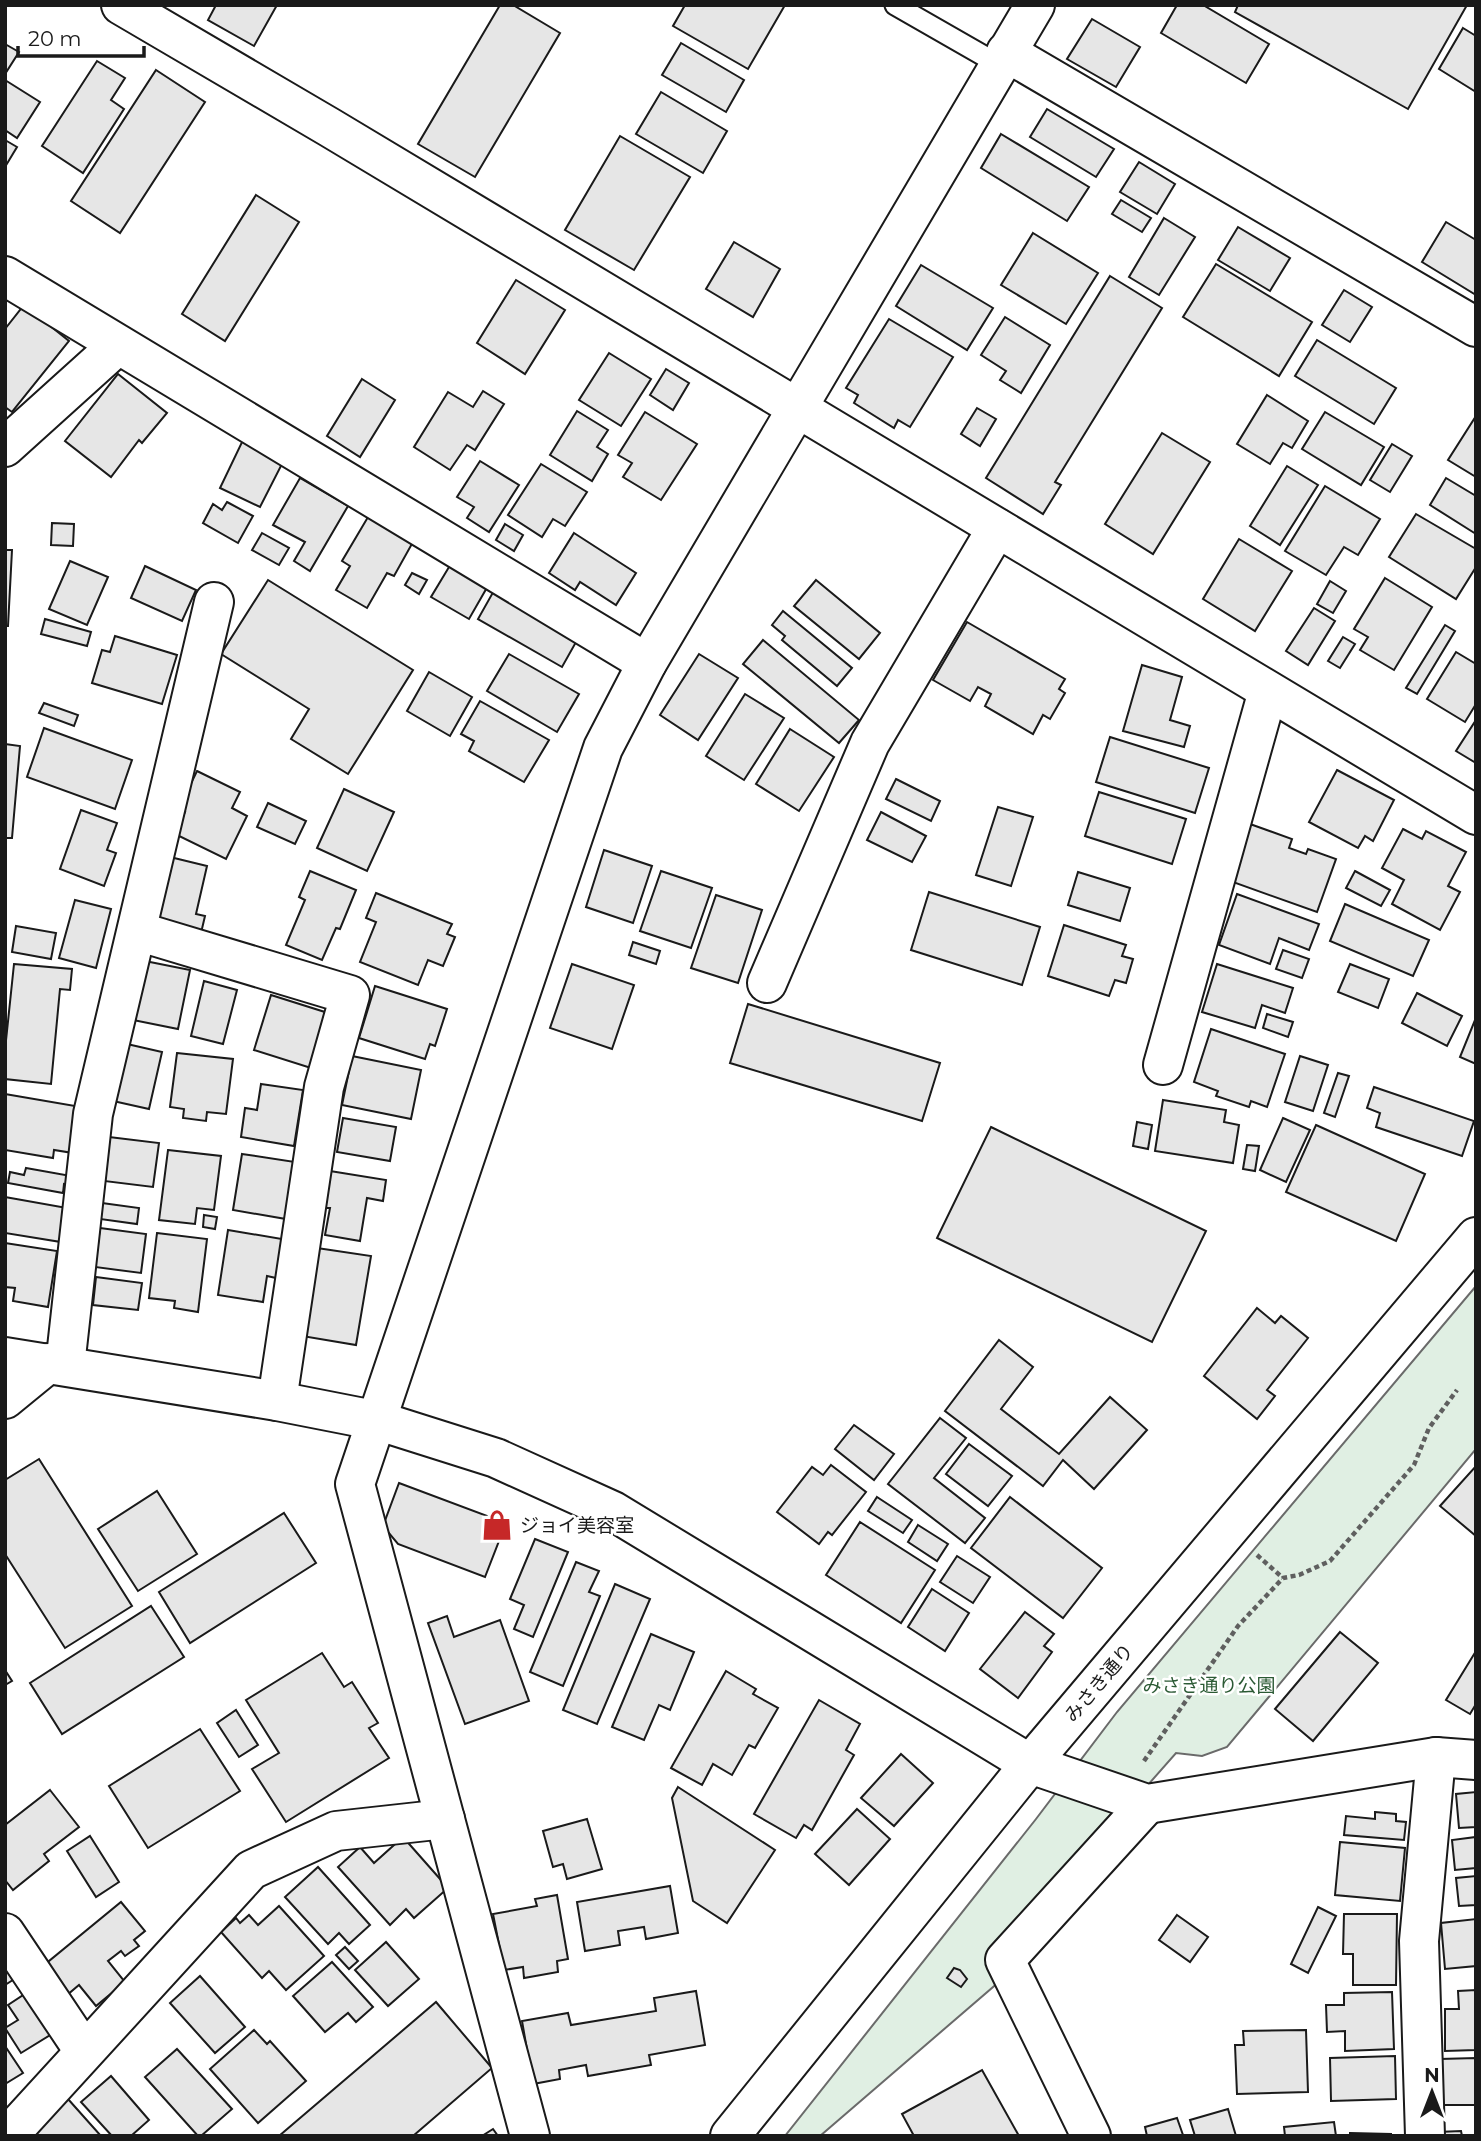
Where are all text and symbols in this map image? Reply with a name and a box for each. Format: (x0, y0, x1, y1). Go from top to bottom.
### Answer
scale bar (18, 14, 144, 58)
text: 20 m (28, 26, 82, 51)
shop icon: ジョイ美容室 (480, 1508, 514, 1542)
place label: ジョイ美容室 (520, 1514, 634, 1537)
street label: みさき通り (1060, 1639, 1138, 1727)
park label: みさき通り公園 (1142, 1674, 1276, 1697)
north arrow (1397, 2057, 1467, 2127)
text: N (1424, 2064, 1440, 2087)

